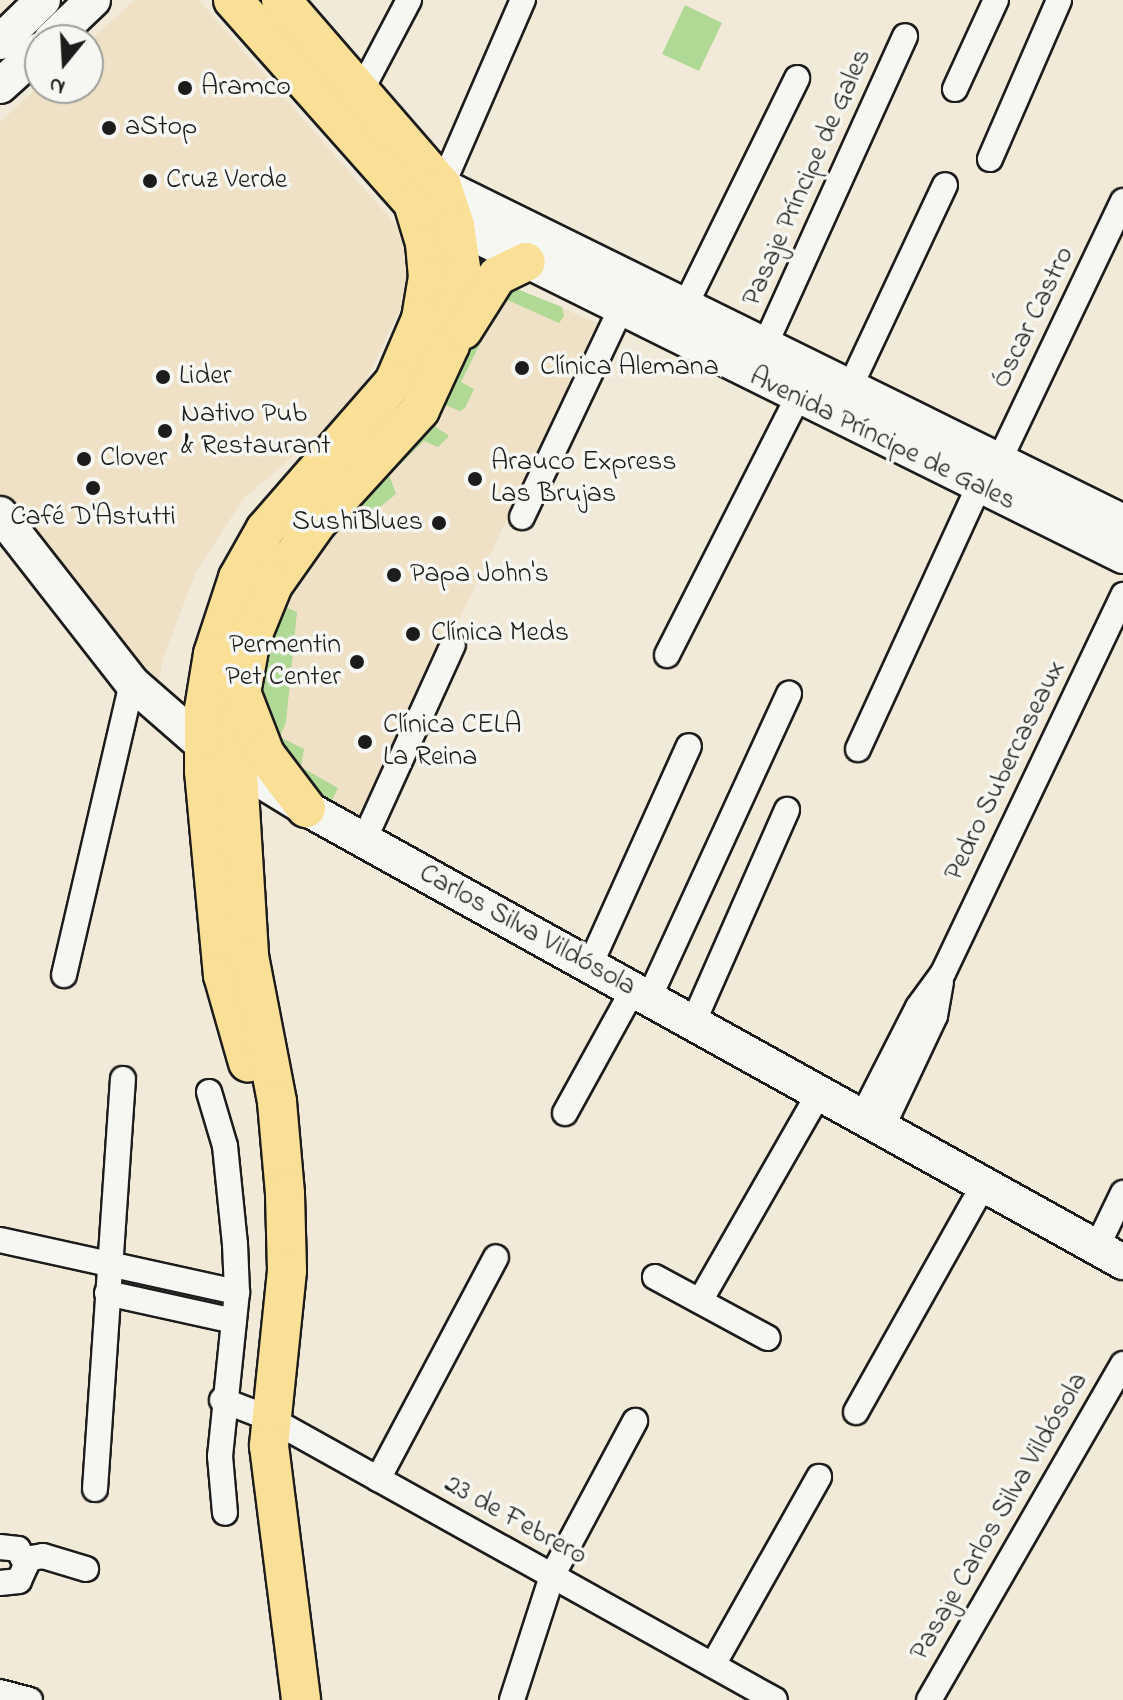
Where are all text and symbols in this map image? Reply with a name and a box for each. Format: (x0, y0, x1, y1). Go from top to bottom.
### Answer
north arrow (24, 24, 104, 104)
street label: Pasaje Príncipe de Gales (736, 44, 880, 312)
text: N (45, 67, 69, 102)
place label: Aramco (201, 71, 291, 105)
marker: Aramco (176, 79, 194, 97)
place label: aStop (125, 111, 197, 145)
marker: aStop (100, 119, 118, 137)
place label: Cruz Verde (166, 164, 287, 198)
marker: Cruz Verde (141, 172, 159, 190)
street label: Óscar Castro (985, 242, 1083, 394)
place label: Clínica Alemana (540, 351, 719, 385)
marker: Clínica Alemana (511, 357, 533, 379)
place label: Lider (179, 360, 231, 394)
street label: Avenida Príncipe de Gales (743, 361, 1021, 519)
marker: Lider (154, 368, 172, 386)
place label: Nativo Pub & Restaurant (181, 398, 331, 464)
marker: Nativo Pub & Restaurant (156, 422, 174, 440)
place label: Clover (100, 442, 168, 476)
place label: Arauco Express Las Brujas (491, 446, 676, 512)
marker: Clover (75, 450, 93, 468)
marker: Arauco Express Las Brujas (466, 470, 484, 488)
marker: Café D'Astutti (84, 479, 102, 497)
place label: Café D'Astutti (10, 501, 176, 535)
place label: SushiBlues (292, 506, 423, 540)
marker: SushiBlues (430, 514, 448, 532)
place label: Papa John's (410, 558, 549, 592)
marker: Papa John's (385, 566, 403, 584)
place label: Clínica Meds (431, 617, 569, 651)
marker: Clínica Meds (402, 623, 424, 645)
place label: Permentin Pet Center (225, 629, 341, 695)
marker: Permentin Pet Center (348, 653, 366, 671)
street label: Pedro Subercaseaux (938, 655, 1074, 887)
place label: Clínica CELA La Reina (383, 709, 521, 775)
marker: Clínica CELA La Reina (354, 731, 376, 753)
street label: Carlos Silva Vildósola (413, 857, 641, 1005)
street label: Pasaje Carlos Silva Vildósola (904, 1367, 1096, 1667)
street label: 23 de Febrero (438, 1468, 592, 1574)

